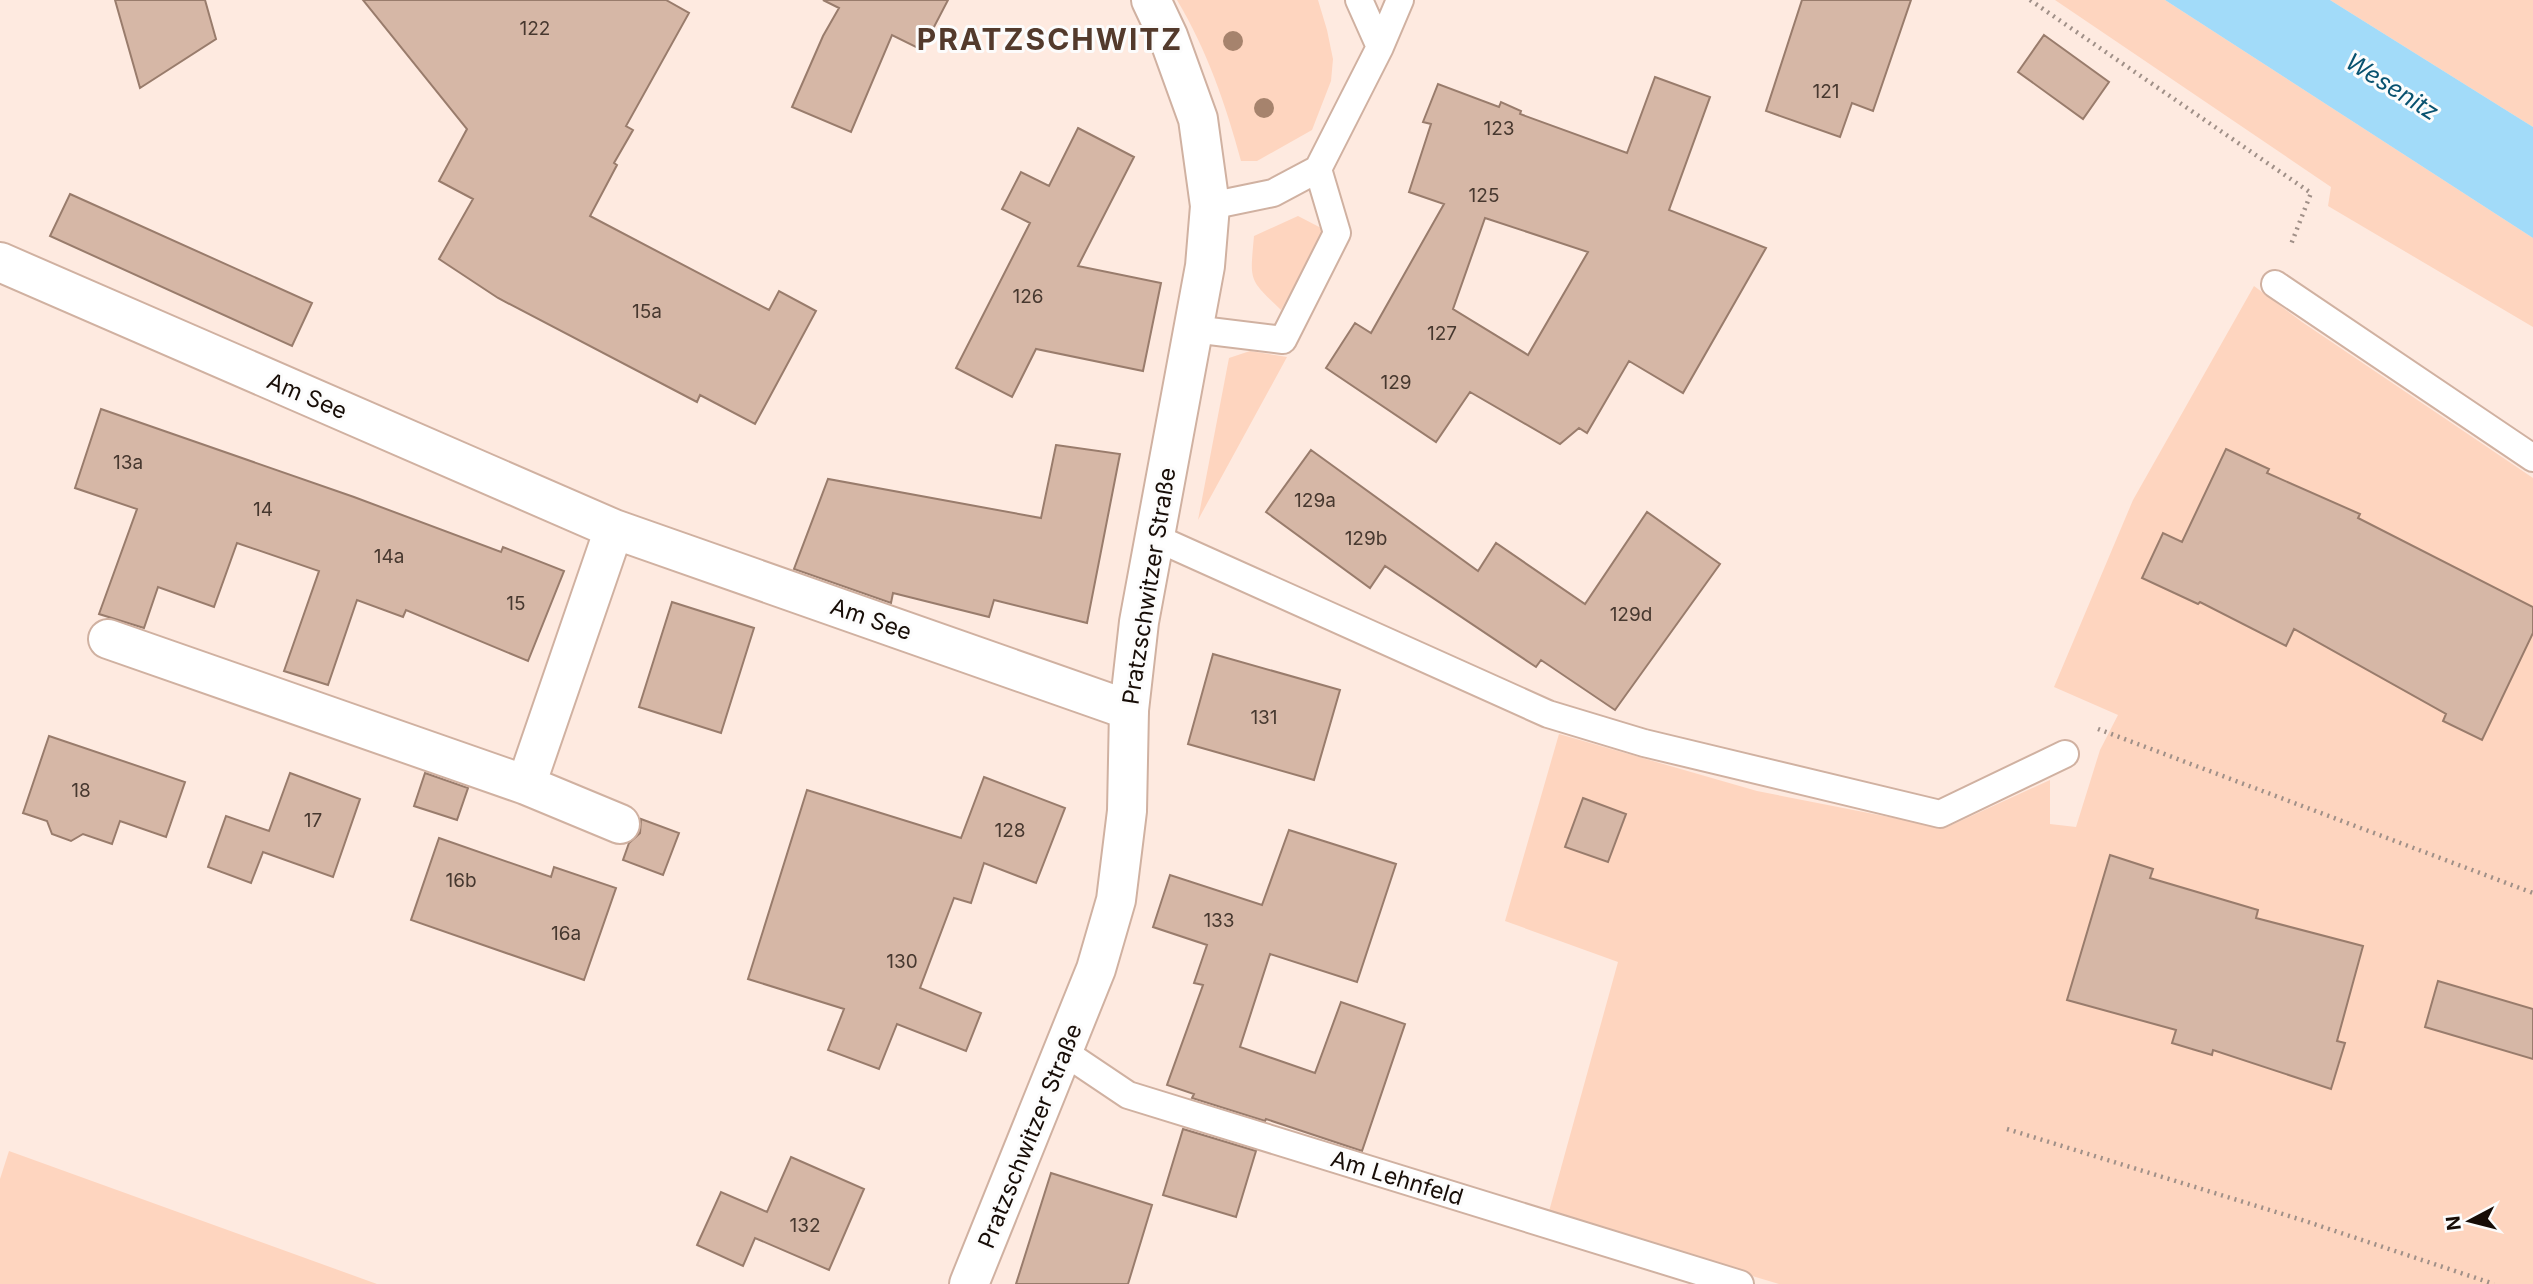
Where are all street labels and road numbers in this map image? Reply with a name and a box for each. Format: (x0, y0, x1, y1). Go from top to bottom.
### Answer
street label: Am See (263, 367, 351, 425)
street label: Pratzschwitzer Straße (1116, 465, 1182, 707)
street label: Am See (827, 592, 915, 646)
street label: Pratzschwitzer Straße (972, 1020, 1088, 1252)
street label: Am Lehnfeld (1327, 1145, 1467, 1211)

